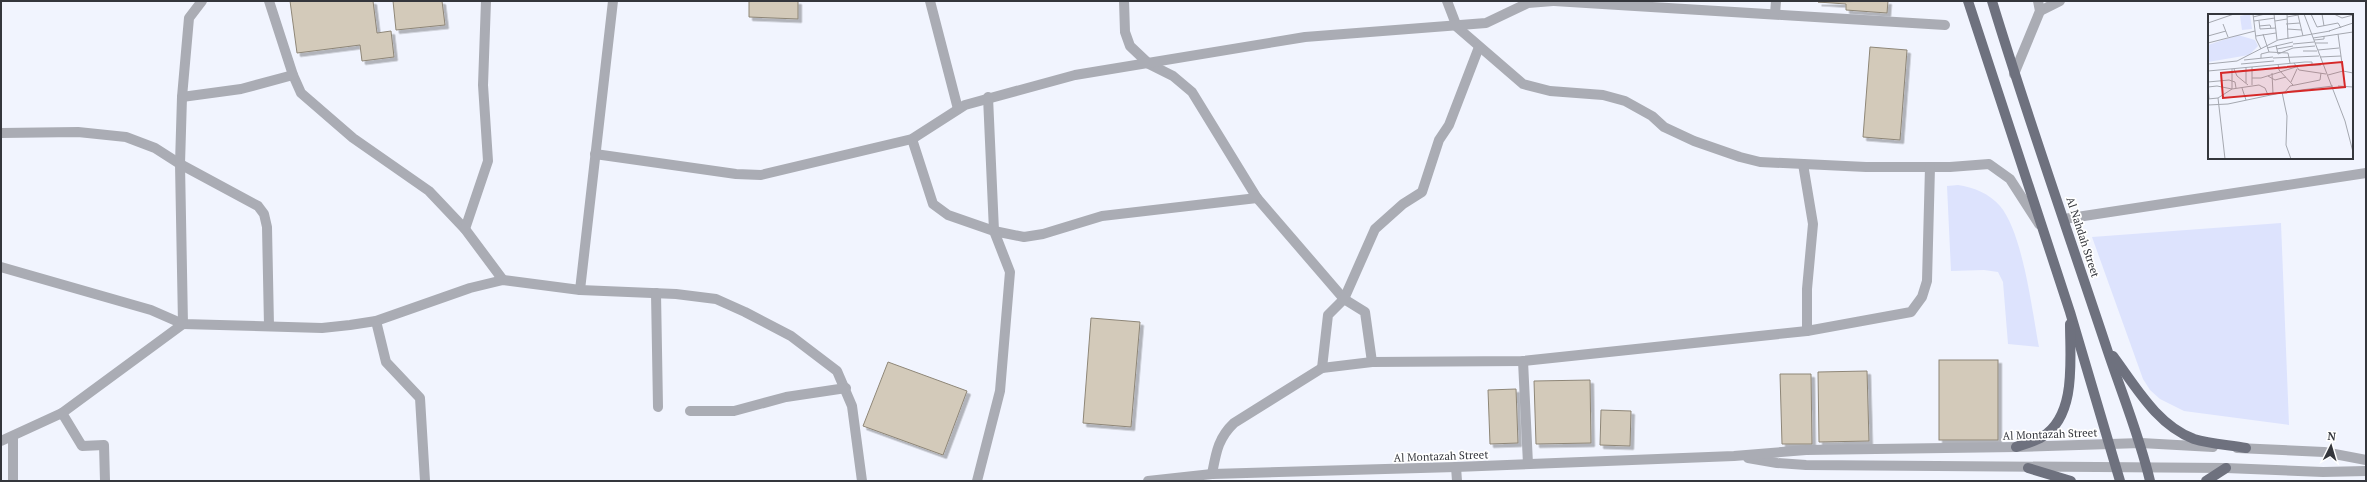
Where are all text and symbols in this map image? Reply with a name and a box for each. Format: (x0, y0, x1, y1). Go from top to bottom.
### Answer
inset map (2208, 14, 2353, 159)
street label: Al Nahdah Street (2063, 195, 2103, 279)
street label: Al Montazah Street (2002, 425, 2098, 443)
north arrow (2311, 426, 2351, 466)
text: N (2327, 429, 2337, 443)
street label: Al Montazah Street (1393, 447, 1489, 465)

